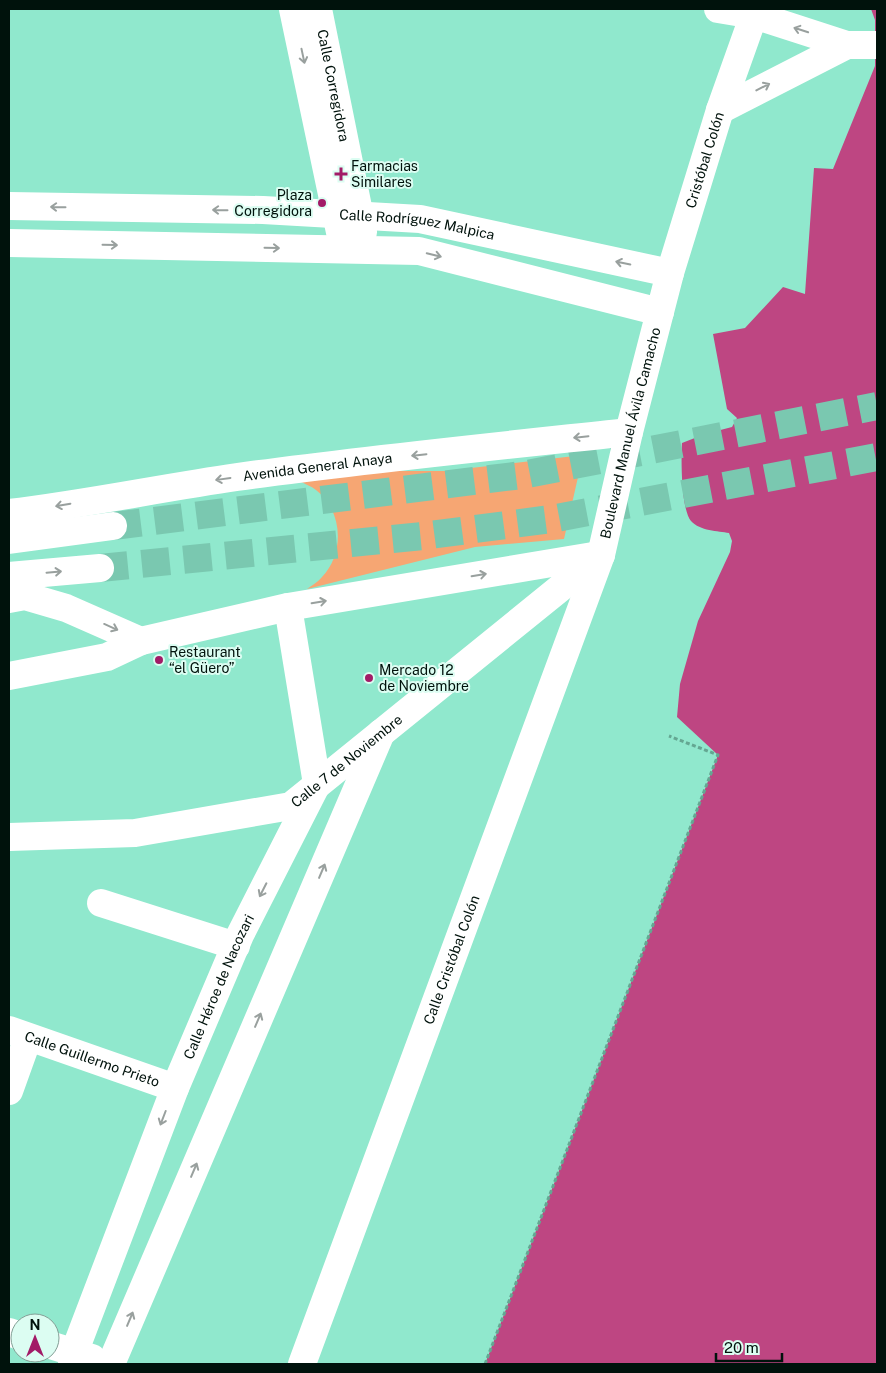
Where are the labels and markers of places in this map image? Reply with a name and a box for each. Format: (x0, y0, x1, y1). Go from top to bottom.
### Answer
place label: Farmacias Similares (351, 158, 418, 190)
marker: Farmacias Similares (335, 168, 347, 180)
place label: Plaza Corregidora (234, 187, 312, 219)
marker: Plaza Corregidora (316, 197, 328, 209)
place label: Restaurant “el Güero” (169, 644, 241, 676)
marker: Restaurant “el Güero” (153, 654, 165, 666)
place label: Mercado 12 de Noviembre (379, 662, 469, 694)
marker: Mercado 12 de Noviembre (363, 672, 375, 684)

